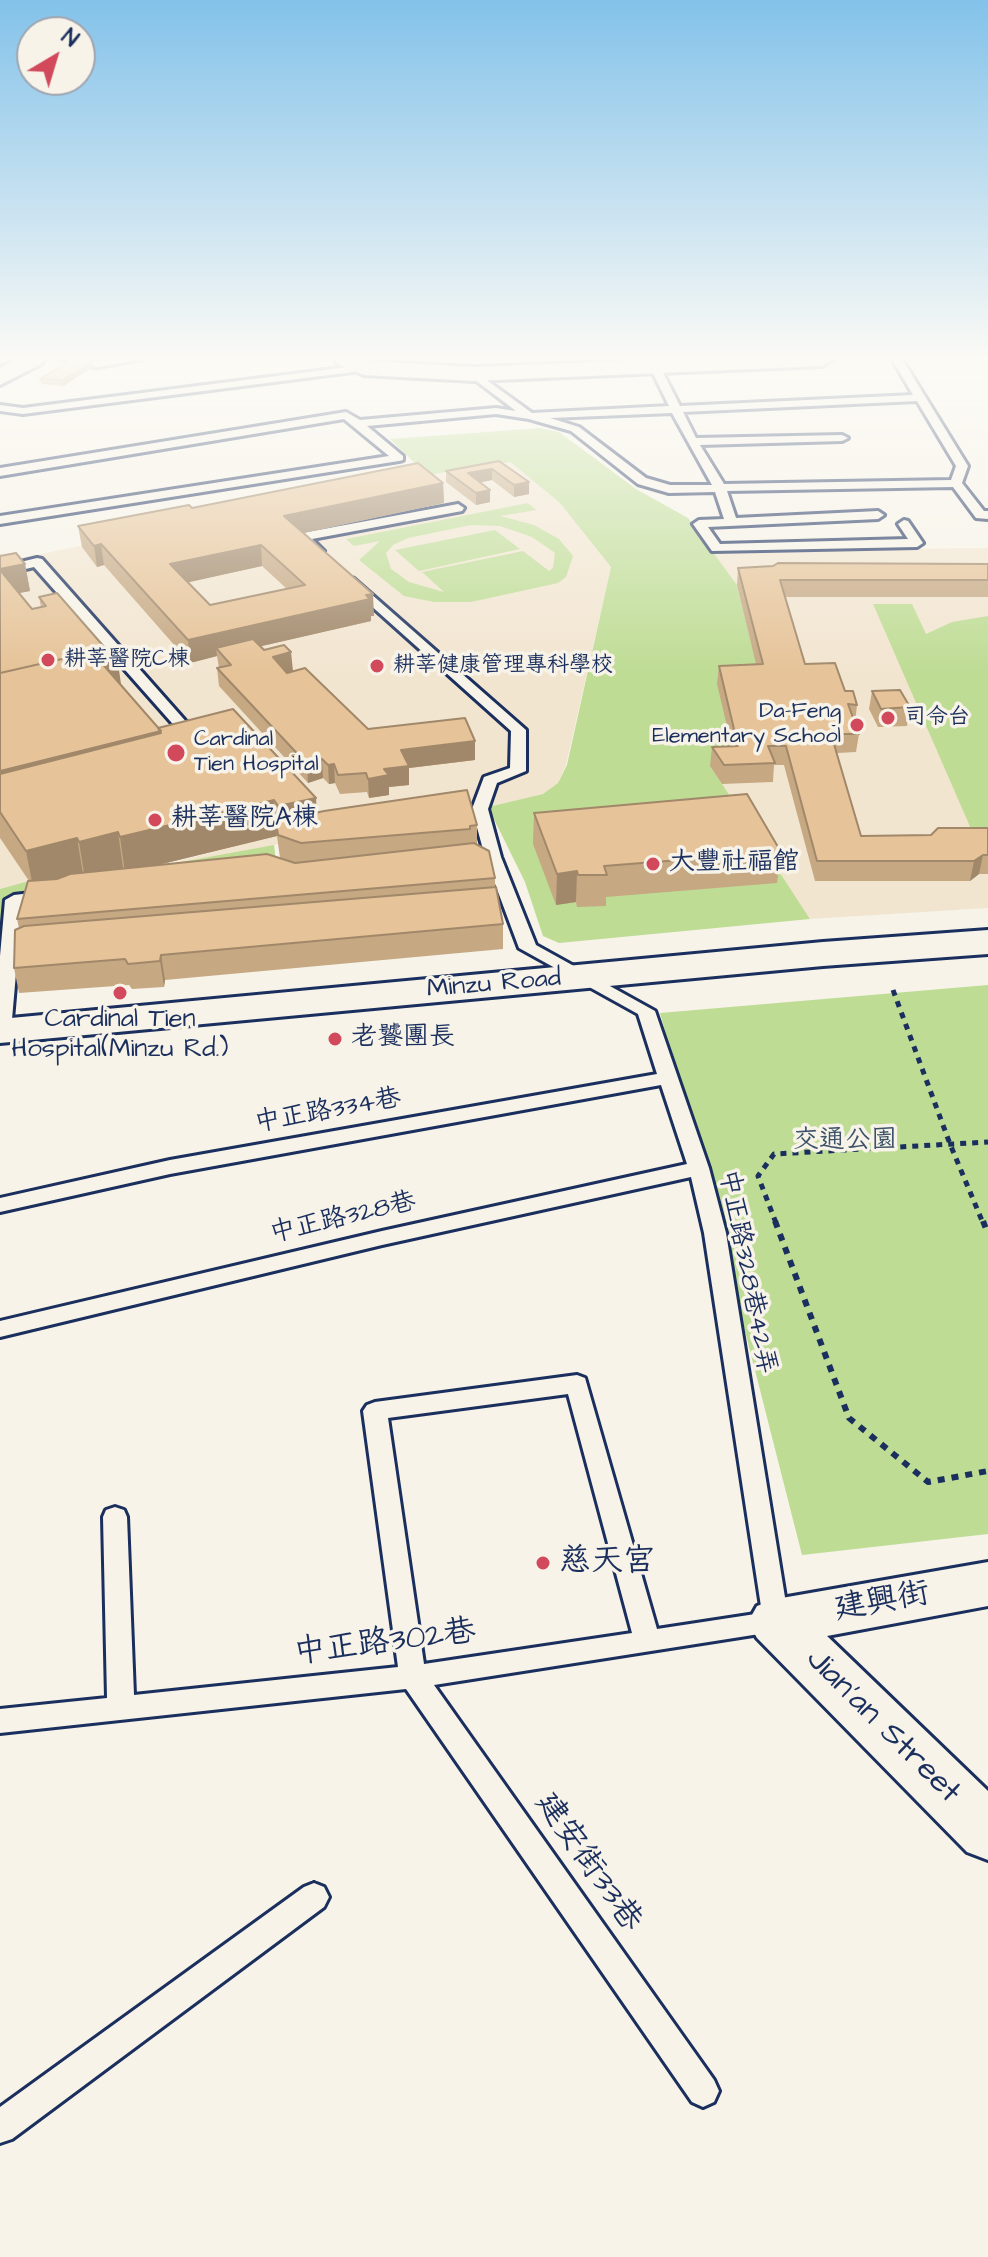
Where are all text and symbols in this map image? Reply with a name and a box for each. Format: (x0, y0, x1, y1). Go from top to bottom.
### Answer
north arrow (16, 16, 96, 96)
text: N (55, 22, 85, 55)
place label: 耕莘醫院C棟 (64, 647, 190, 673)
marker: 耕莘醫院C棟 (39, 651, 57, 669)
place label: 耕莘健康管理專科學校 (393, 653, 613, 679)
marker: 耕莘健康管理專科學校 (368, 657, 386, 675)
place label: Da-Feng Elementary School (652, 699, 841, 750)
place label: 司令台 (904, 705, 970, 731)
marker: 司令台 (879, 709, 897, 727)
marker: Da-Feng Elementary School (848, 716, 866, 734)
place label: Cardinal Tien Hospital (194, 727, 319, 778)
marker: Cardinal Tien Hospital (165, 742, 187, 764)
place label: 耕莘醫院A棟 (171, 804, 318, 836)
marker: 耕莘醫院A棟 (146, 811, 164, 829)
place label: 大豐社福館 (669, 848, 799, 880)
marker: 大豐社福館 (644, 855, 662, 873)
street label: Minzu Road (426, 964, 562, 1006)
marker: Cardinal Tien Hospital(Minzu Rd.) (111, 984, 129, 1002)
place label: Cardinal Tien Hospital(Minzu Rd.) (12, 1005, 228, 1066)
place label: 老饕團長 (351, 1023, 455, 1055)
marker: 老饕團長 (326, 1030, 344, 1048)
street label: 中正路334巷 (252, 1084, 404, 1140)
park label: 交通公園 (793, 1126, 897, 1158)
street label: 中正路328巷42弄 (711, 1167, 781, 1377)
street label: 中正路328巷 (267, 1187, 419, 1251)
place label: 慈天宮 (559, 1544, 655, 1582)
marker: 慈天宮 (534, 1554, 552, 1572)
street label: 建興街 (831, 1576, 933, 1630)
street label: 中正路302巷 (292, 1614, 478, 1674)
street label: Jian'an Street (797, 1642, 967, 1812)
street label: 建安街33巷 (525, 1786, 649, 1940)

